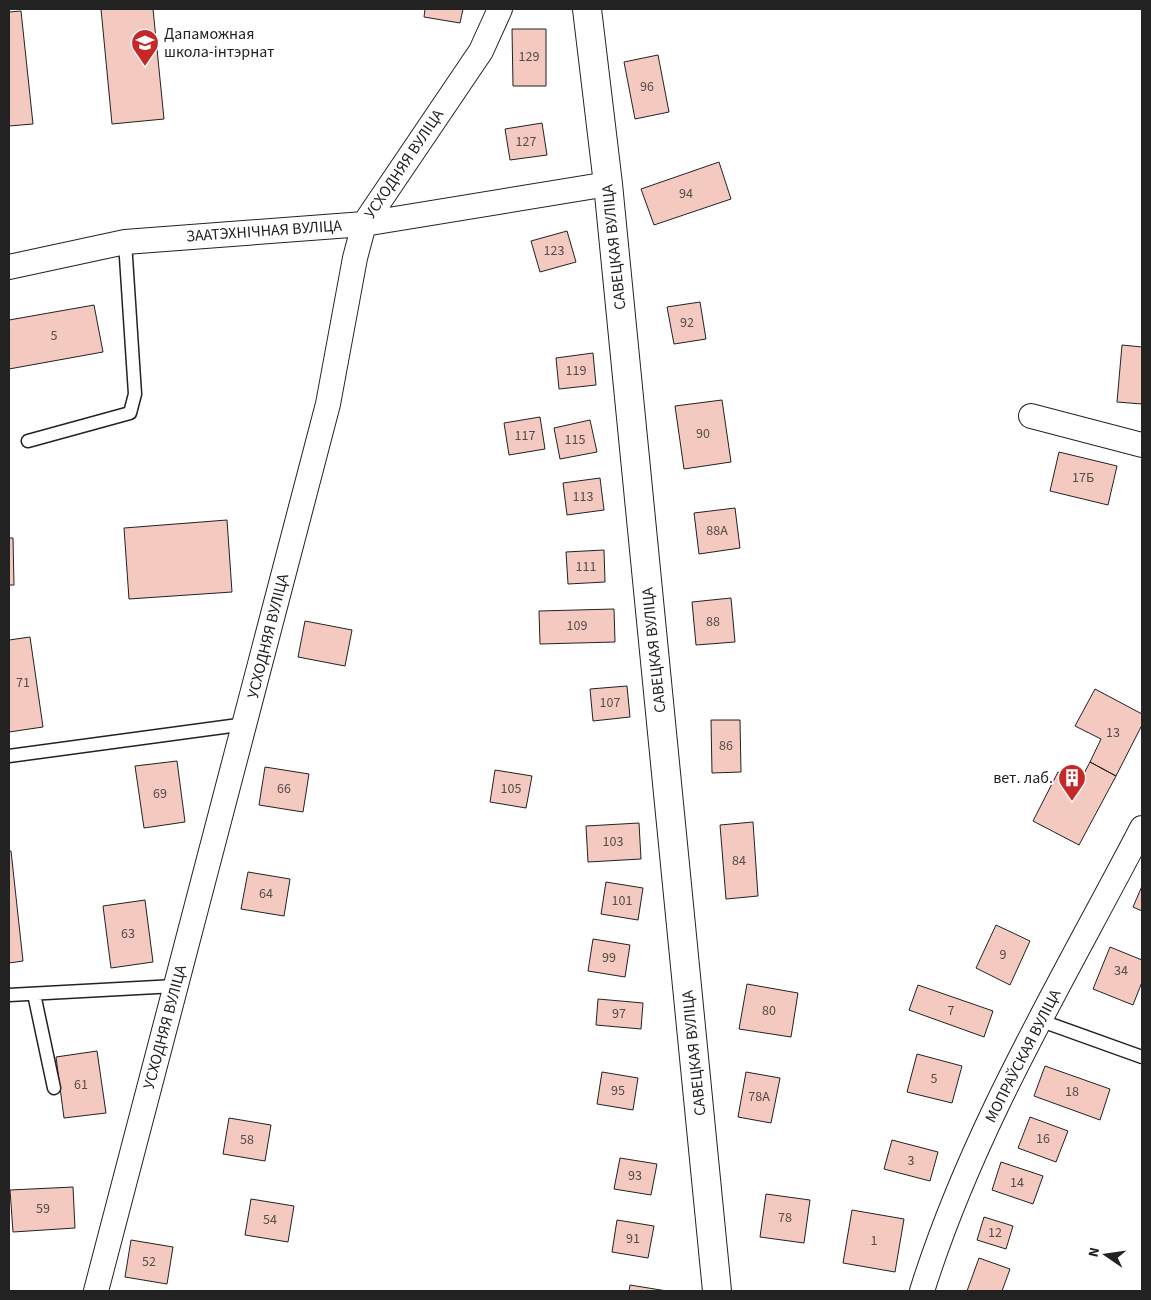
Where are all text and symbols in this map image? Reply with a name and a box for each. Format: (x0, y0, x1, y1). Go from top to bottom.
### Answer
place label: Дапаможная школа-інтэрнат (164, 23, 274, 63)
school or university icon: Дапаможная школа-інтэрнат (130, 28, 160, 67)
house number: 129 (519, 47, 539, 67)
house number: 96 (640, 77, 654, 97)
street label: УСХОДНЯЯ ВУЛІЦА (359, 105, 449, 223)
house number: 127 (516, 132, 536, 152)
street label: САВЕЦКАЯ ВУЛІЦА (596, 183, 632, 311)
house number: 94 (679, 184, 693, 204)
street label: ЗААТЭХНІЧНАЯ ВУЛІЦА (185, 215, 343, 247)
house number: 123 (544, 241, 564, 261)
house number: 92 (680, 313, 694, 333)
house number: 5 (51, 326, 58, 346)
house number: 119 (566, 361, 586, 381)
house number: 90 (696, 424, 710, 444)
house number: 117 (515, 426, 535, 446)
house number: 115 (565, 430, 585, 450)
house number: 17Б (1072, 468, 1094, 488)
house number: 113 (573, 487, 593, 507)
house number: 88А (706, 521, 728, 541)
house number: 111 (576, 557, 596, 577)
street label: УСХОДНЯЯ ВУЛІЦА (242, 571, 294, 701)
street label: САВЕЦКАЯ ВУЛІЦА (636, 586, 672, 714)
house number: 88 (706, 612, 720, 632)
house number: 109 (567, 616, 587, 636)
house number: 71 (16, 673, 30, 693)
house number: 107 (600, 693, 620, 713)
house number: 13 (1106, 723, 1120, 743)
house number: 86 (719, 736, 733, 756)
building icon: вет. лаб. (1057, 763, 1087, 802)
place label: вет. лаб. (993, 767, 1053, 789)
house number: 66 (277, 779, 291, 799)
house number: 105 (501, 779, 521, 799)
house number: 69 (153, 784, 167, 804)
house number: 103 (603, 832, 623, 852)
house number: 84 (732, 851, 746, 871)
house number: 64 (259, 884, 273, 904)
house number: 101 (612, 891, 632, 911)
house number: 63 (121, 924, 135, 944)
house number: 9 (1000, 945, 1007, 965)
house number: 99 (602, 948, 616, 968)
house number: 34 (1114, 961, 1128, 981)
street label: УСХОДНЯЯ ВУЛІЦА (138, 962, 192, 1092)
street label: МОПРАЎСКАЯ ВУЛІЦА (980, 985, 1066, 1127)
street label: САВЕЦКАЯ ВУЛІЦА (676, 989, 712, 1117)
house number: 80 (762, 1001, 776, 1021)
house number: 7 (948, 1001, 955, 1021)
house number: 97 (612, 1004, 626, 1024)
house number: 5 (931, 1069, 938, 1089)
house number: 61 (74, 1075, 88, 1095)
house number: 95 (611, 1081, 625, 1101)
house number: 18 (1065, 1082, 1079, 1102)
house number: 78А (748, 1087, 770, 1107)
house number: 16 (1036, 1129, 1050, 1149)
house number: 58 (240, 1130, 254, 1150)
house number: 3 (908, 1151, 915, 1171)
house number: 93 (628, 1166, 642, 1186)
house number: 14 (1010, 1173, 1024, 1193)
house number: 59 (36, 1199, 50, 1219)
house number: 78 (778, 1208, 792, 1228)
house number: 54 (263, 1210, 277, 1230)
house number: 12 (988, 1223, 1002, 1243)
house number: 91 (626, 1229, 640, 1249)
north arrow (1081, 1230, 1131, 1280)
house number: 1 (871, 1231, 878, 1251)
text: N (1084, 1246, 1105, 1259)
house number: 52 (142, 1252, 156, 1272)

